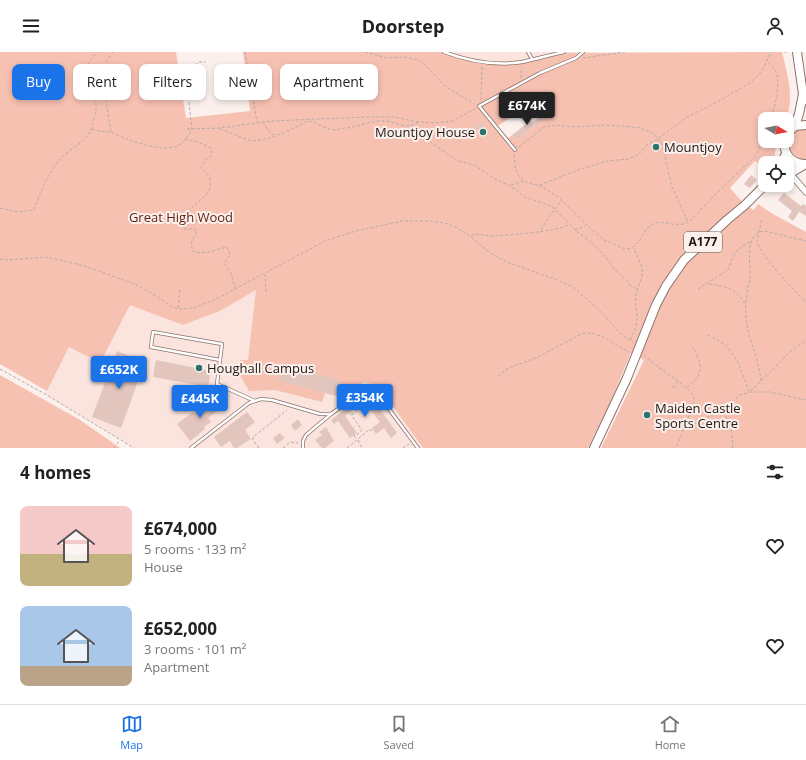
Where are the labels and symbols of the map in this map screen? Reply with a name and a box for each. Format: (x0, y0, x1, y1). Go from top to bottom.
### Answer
pin: £674K (499, 92, 555, 126)
north arrow (758, 112, 794, 148)
place label: Mountjoy House (375, 123, 475, 141)
marker: Mountjoy House (478, 127, 488, 137)
place label: Mountjoy (664, 138, 722, 156)
marker: Mountjoy (651, 142, 661, 152)
park label: Great High Wood (129, 208, 233, 226)
road number: A177 (684, 232, 722, 252)
pin: £652K (91, 356, 147, 390)
place label: Houghall Campus (207, 359, 314, 377)
marker: Houghall Campus (194, 363, 204, 373)
pin: £354K (337, 384, 393, 418)
pin: £445K (172, 385, 228, 419)
place label: Maiden Castle Sports Centre (655, 399, 741, 432)
marker: Maiden Castle Sports Centre (642, 410, 652, 420)

